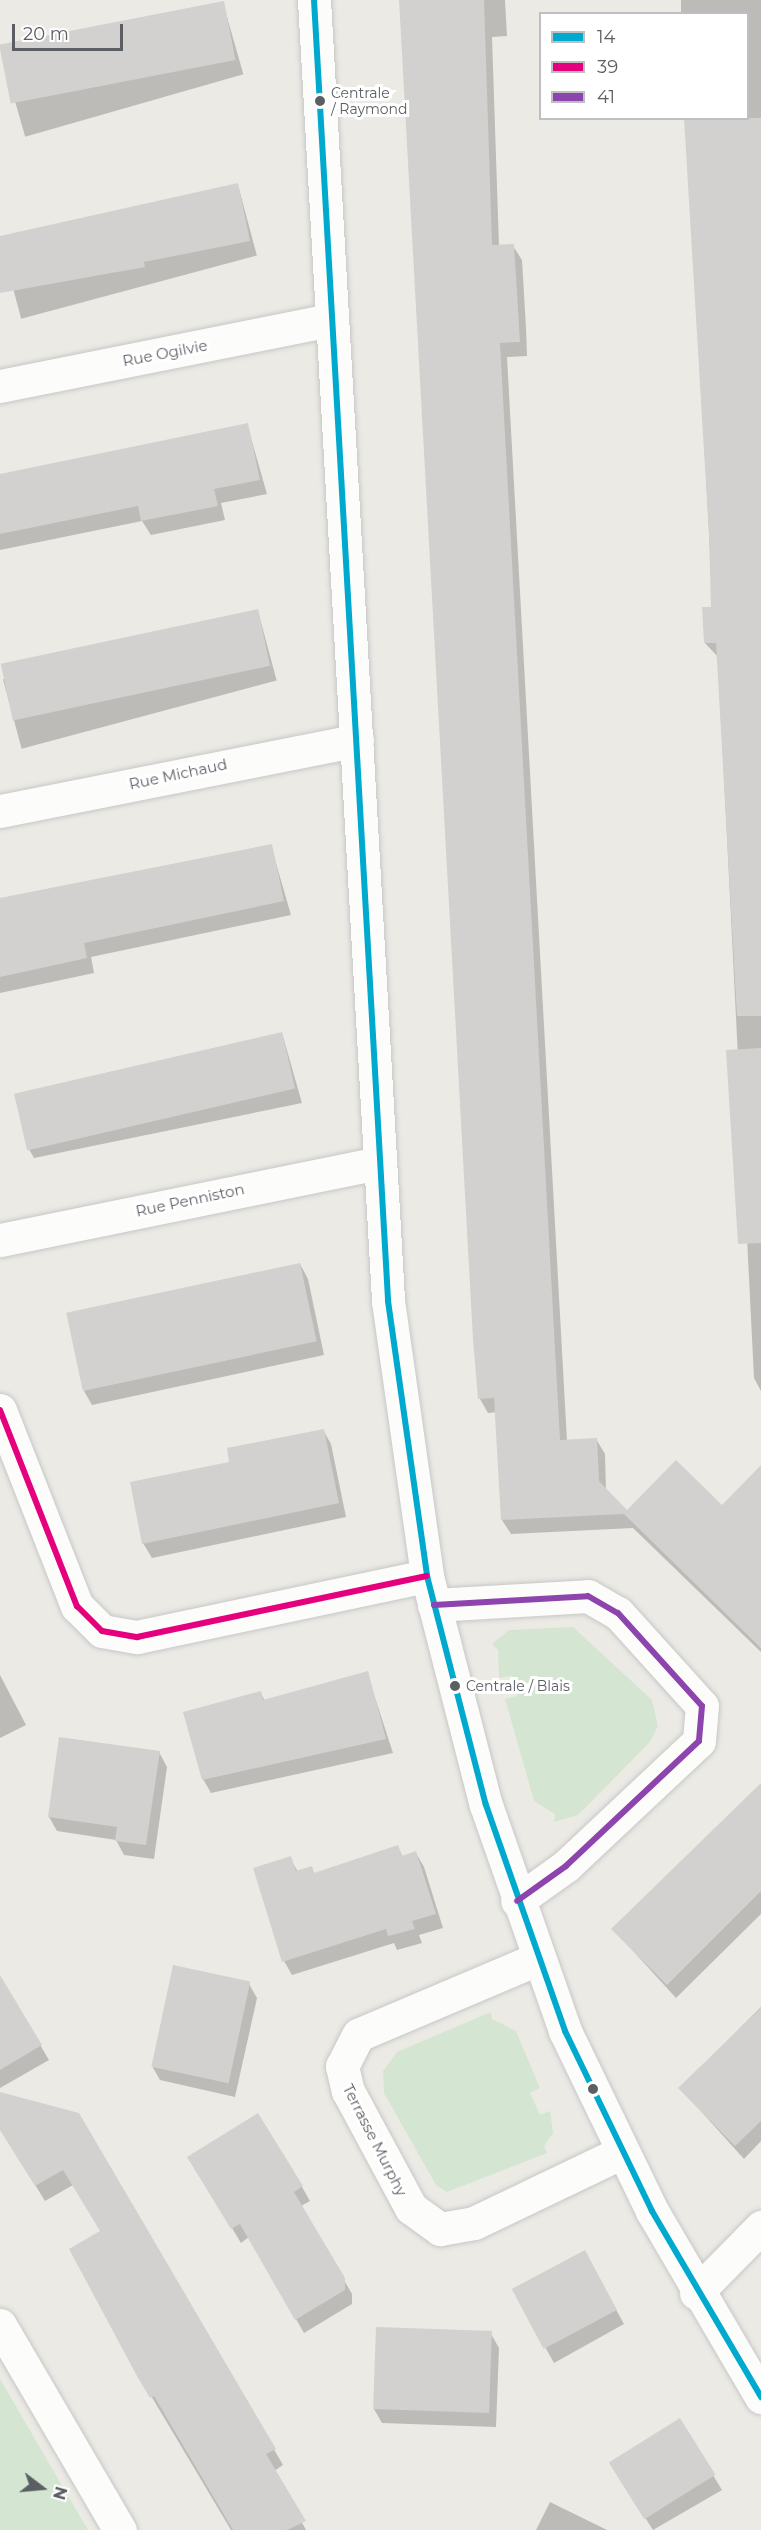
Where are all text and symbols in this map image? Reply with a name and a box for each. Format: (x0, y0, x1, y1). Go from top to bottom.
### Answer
scale bar (15, 12, 126, 50)
legend (539, 12, 749, 120)
text: 20 m (23, 23, 69, 45)
text: 14 (597, 26, 615, 48)
text: 39 (597, 56, 618, 78)
place label: Centrale / Raymond (331, 85, 408, 118)
text: 41 (597, 86, 615, 108)
marker: Centrale / Raymond (314, 95, 326, 107)
street label: Rue Ogilvie (121, 336, 209, 370)
street label: Rue Michaud (127, 755, 229, 793)
street label: Rue Penniston (134, 1180, 246, 1220)
place label: Centrale / Blais (466, 1678, 570, 1694)
marker: Centrale / Blais (449, 1680, 461, 1692)
street label: Terrasse Murphy (339, 2081, 411, 2199)
unlabelled marker (587, 2083, 599, 2095)
north arrow (12, 2458, 72, 2518)
text: N (49, 2484, 71, 2502)

